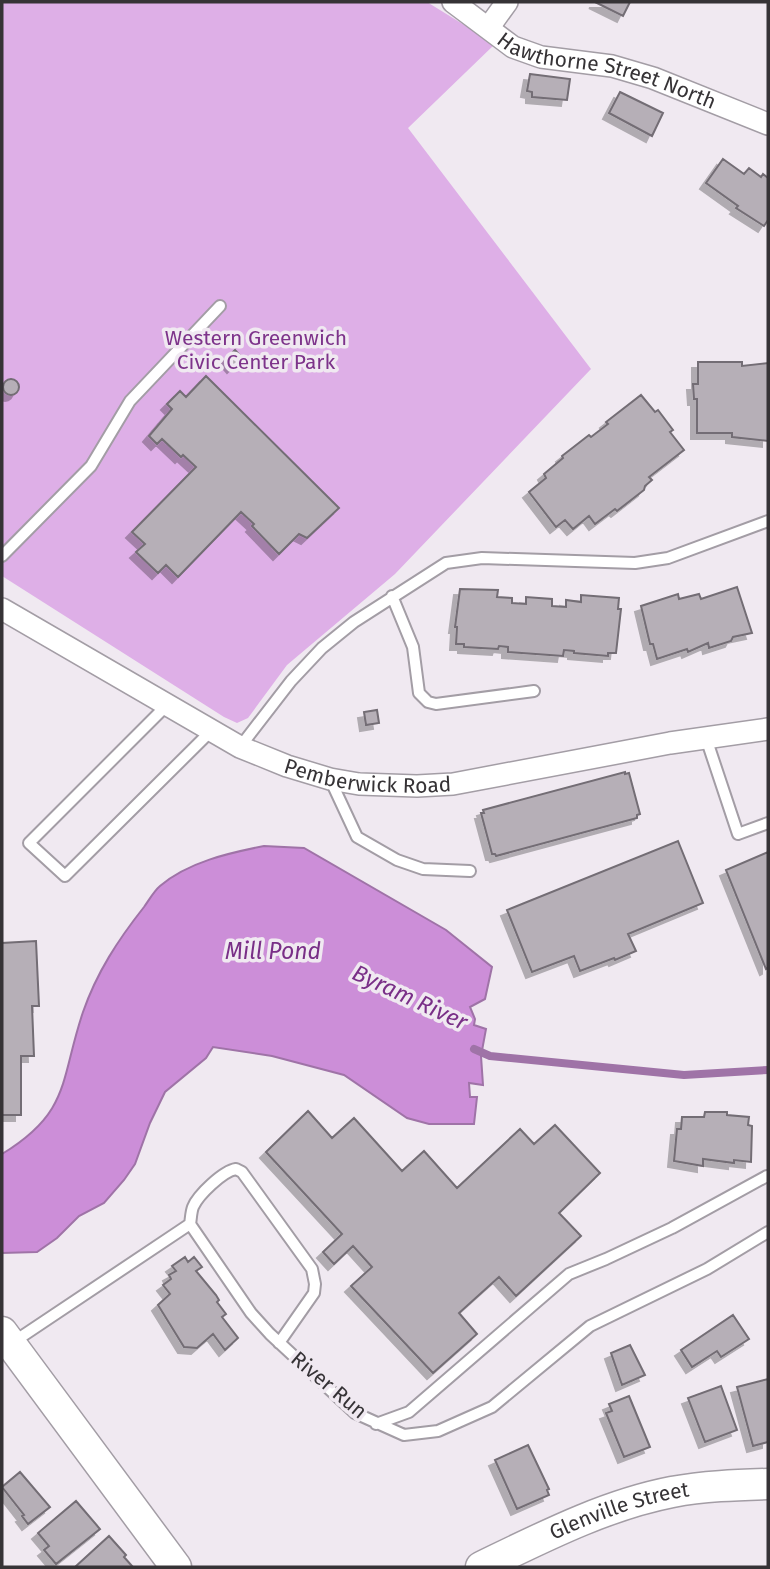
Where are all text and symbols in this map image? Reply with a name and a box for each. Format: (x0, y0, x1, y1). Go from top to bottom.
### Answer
street label: Hawthorne Street North (492, 27, 720, 115)
park label: Western Greenwich Civic Center Park (165, 325, 347, 375)
street label: Pemberwick Road (281, 753, 452, 799)
water label: Mill Pond (225, 937, 321, 965)
water label: Byram River (348, 958, 473, 1036)
street label: River Run (286, 1346, 372, 1424)
street label: Glenville Street (545, 1476, 691, 1546)

